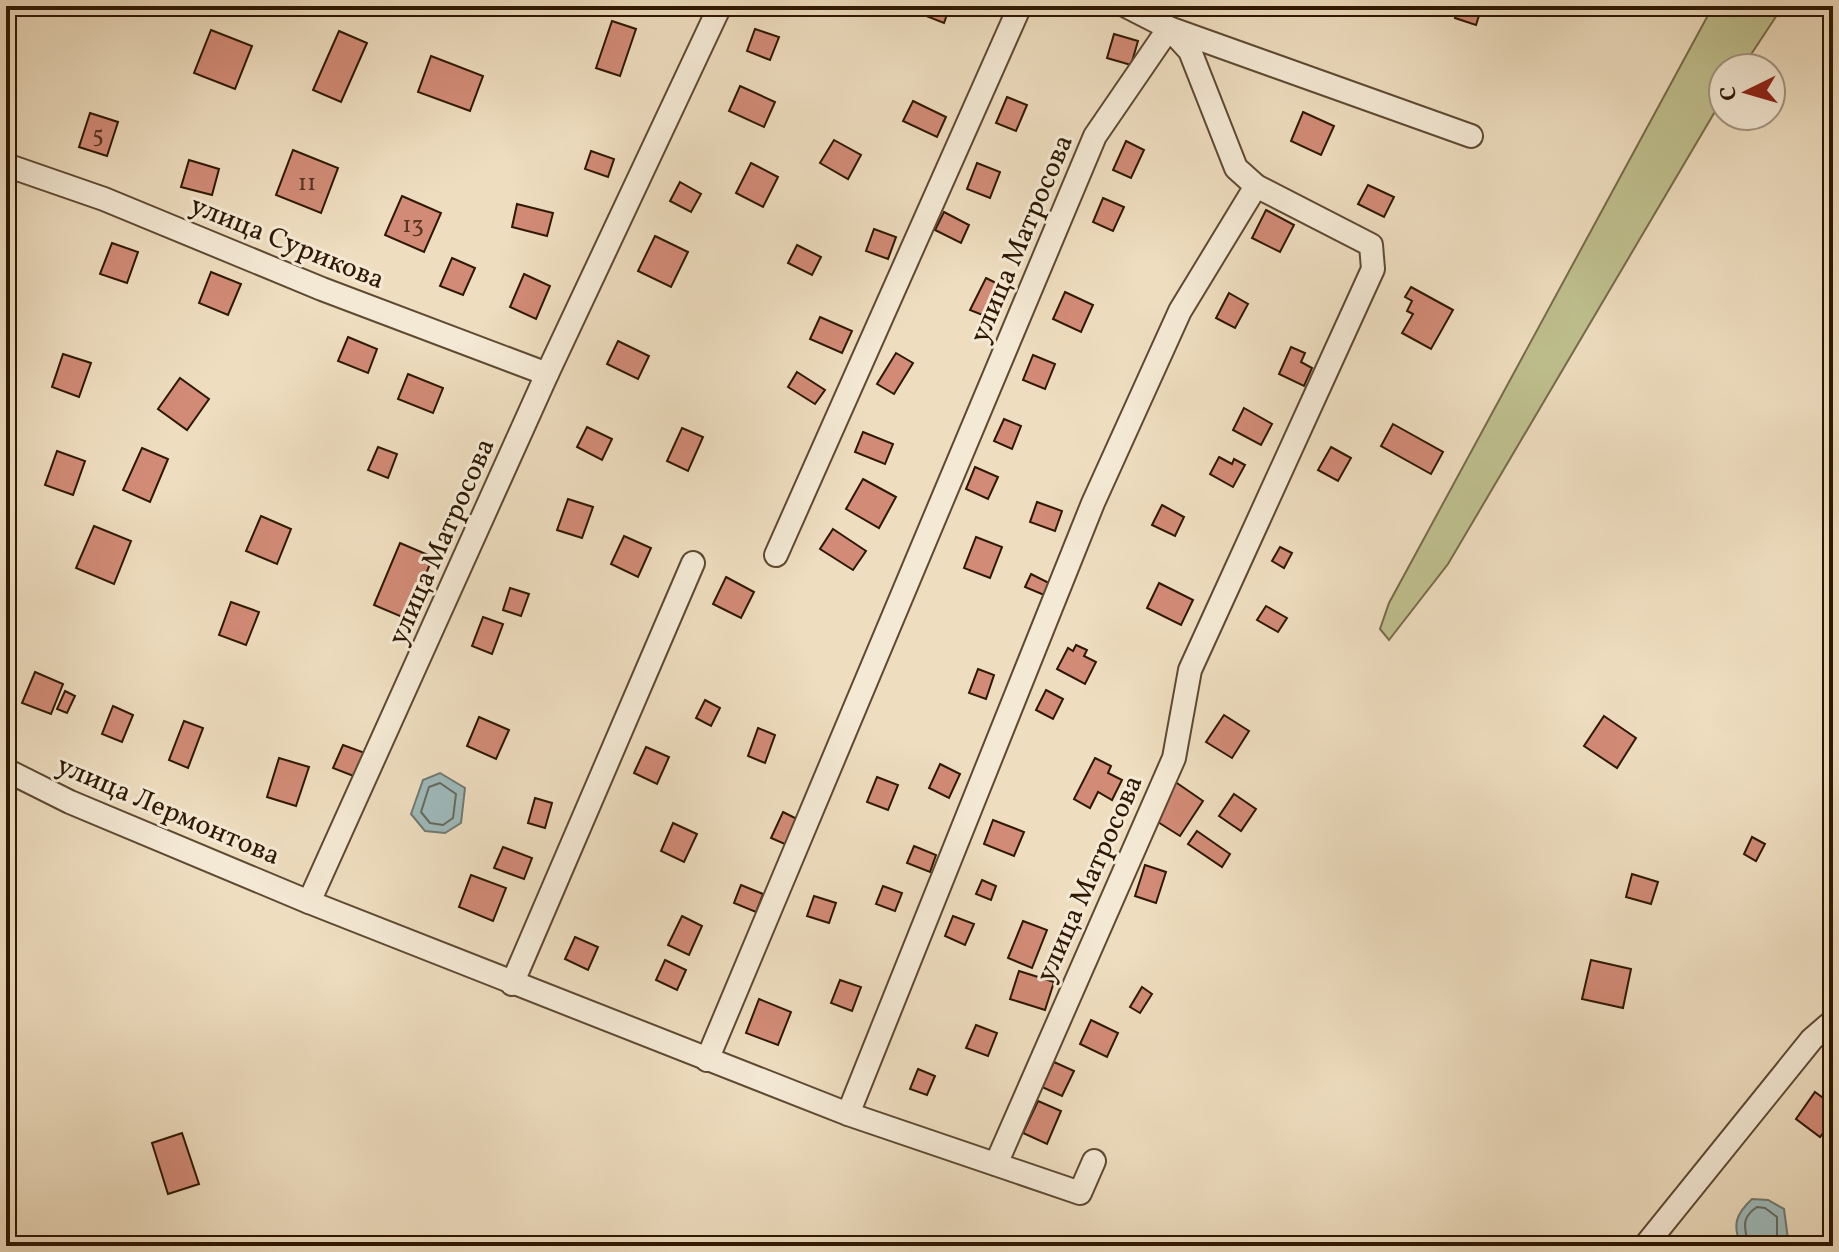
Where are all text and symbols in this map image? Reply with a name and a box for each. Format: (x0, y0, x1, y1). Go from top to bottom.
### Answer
north arrow (1707, 52, 1787, 132)
text: С (1714, 85, 1746, 102)
house number: 5 (92, 119, 104, 153)
street label: улица Матросова (961, 129, 1084, 349)
house number: 11 (298, 167, 316, 201)
street label: улица Сурикова (184, 187, 390, 300)
house number: 13 (402, 209, 424, 243)
street label: улица Матросова (379, 432, 505, 652)
street label: улица Лермонтова (50, 747, 286, 876)
street label: улица Матросова (1027, 769, 1153, 989)

